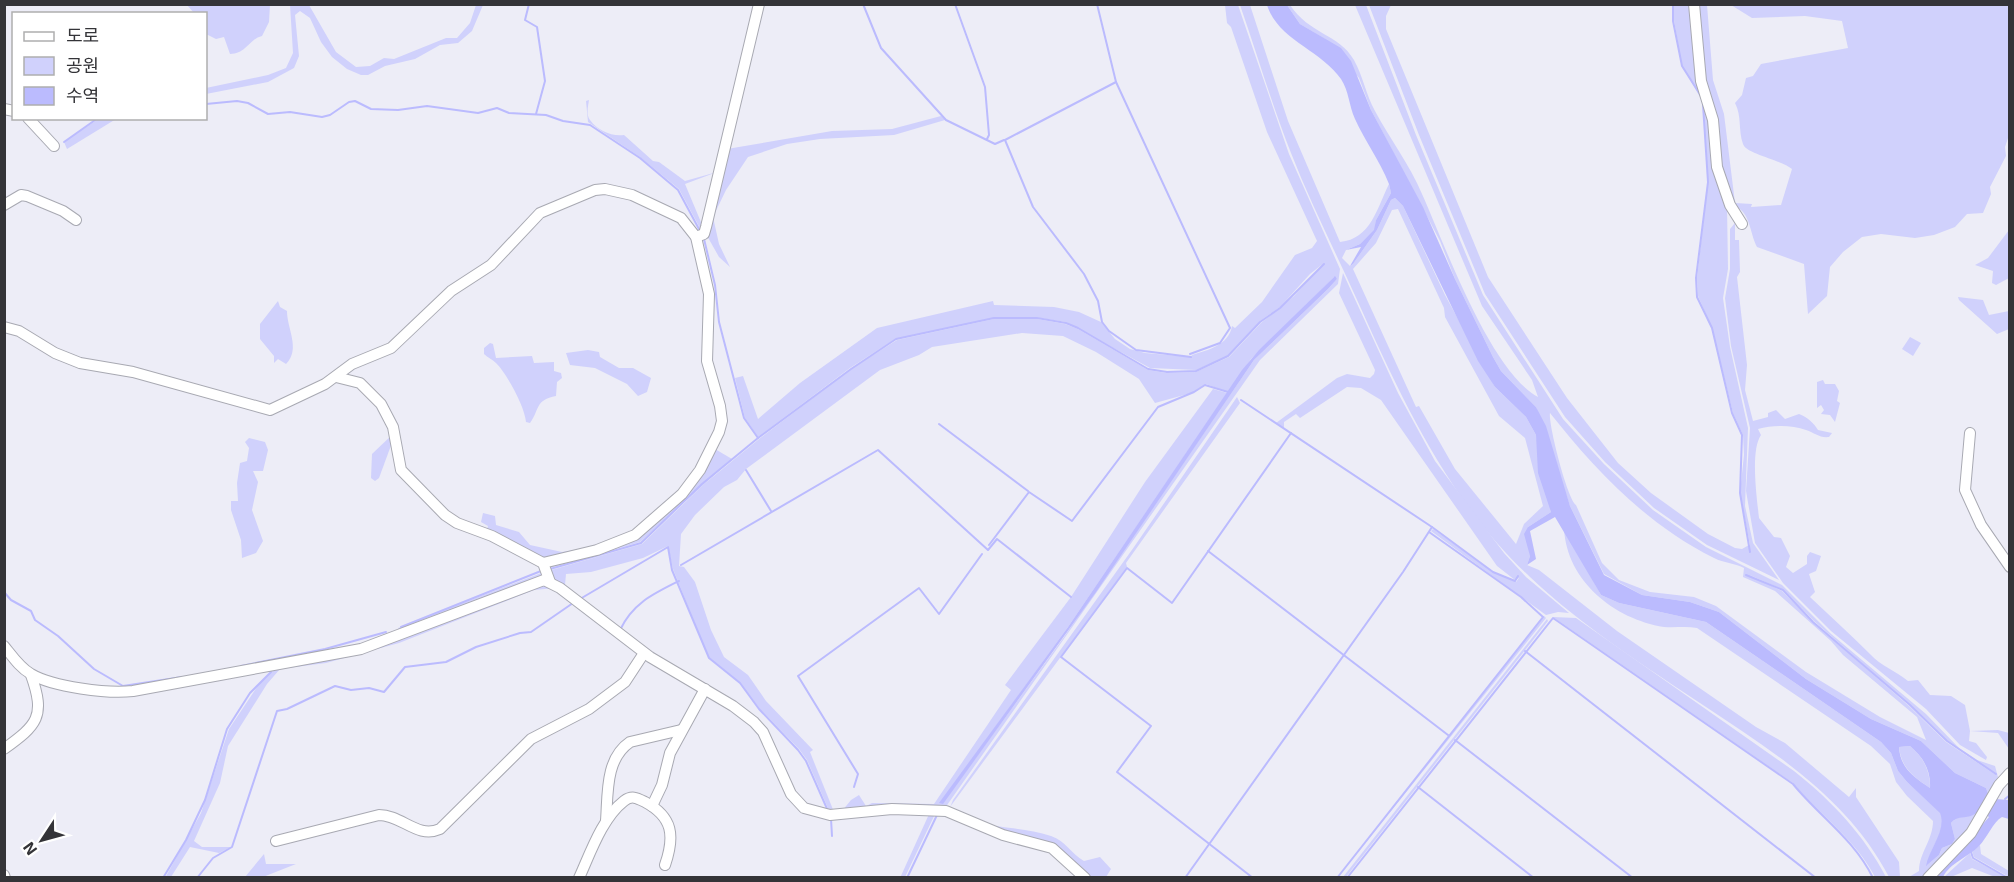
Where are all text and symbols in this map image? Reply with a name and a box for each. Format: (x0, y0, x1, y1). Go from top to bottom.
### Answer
legend (12, 12, 207, 120)
text: 도로 (66, 24, 99, 46)
text: 공원 (66, 54, 99, 76)
text: 수역 (66, 84, 99, 106)
north arrow (12, 810, 72, 870)
text: N (18, 839, 41, 859)

